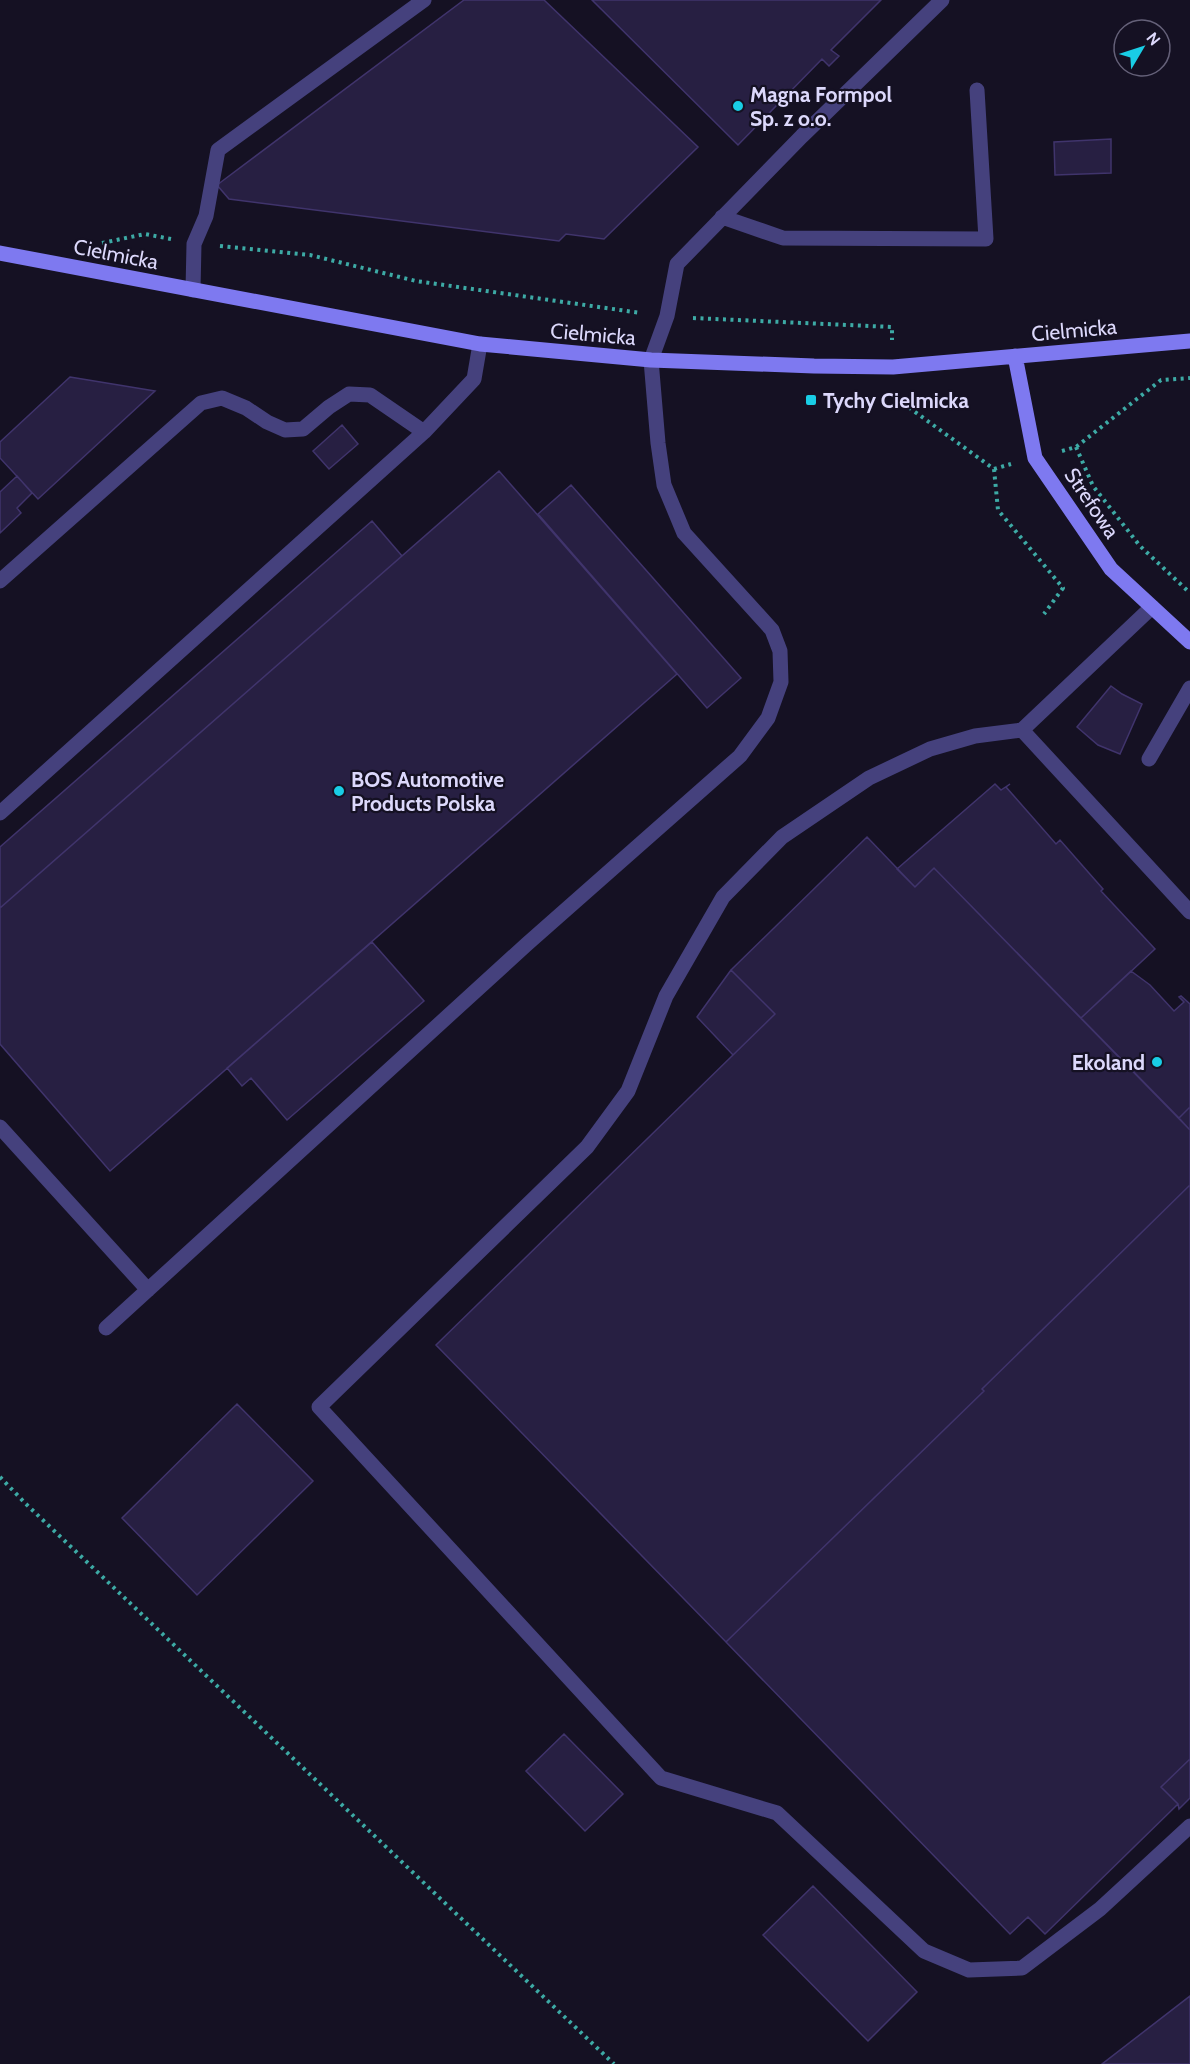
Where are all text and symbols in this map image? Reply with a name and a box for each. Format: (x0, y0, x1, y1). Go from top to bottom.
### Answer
north arrow (1112, 18, 1172, 78)
text: N (1142, 29, 1164, 49)
place label: Magna Formpol Sp. z o.o. (750, 82, 893, 131)
marker: Magna Formpol Sp. z o.o. (731, 99, 745, 113)
street label: Cielmicka (72, 234, 160, 274)
street label: Cielmicka (1030, 314, 1118, 346)
street label: Cielmicka (549, 318, 637, 350)
place label: Tychy Cielmicka (823, 388, 969, 413)
marker: Tychy Cielmicka (804, 393, 818, 407)
street label: Strefowa (1059, 463, 1125, 543)
place label: BOS Automotive Products Polska (351, 767, 504, 816)
marker: BOS Automotive Products Polska (332, 784, 346, 798)
place label: Ekoland (1072, 1050, 1145, 1075)
marker: Ekoland (1150, 1055, 1164, 1069)

